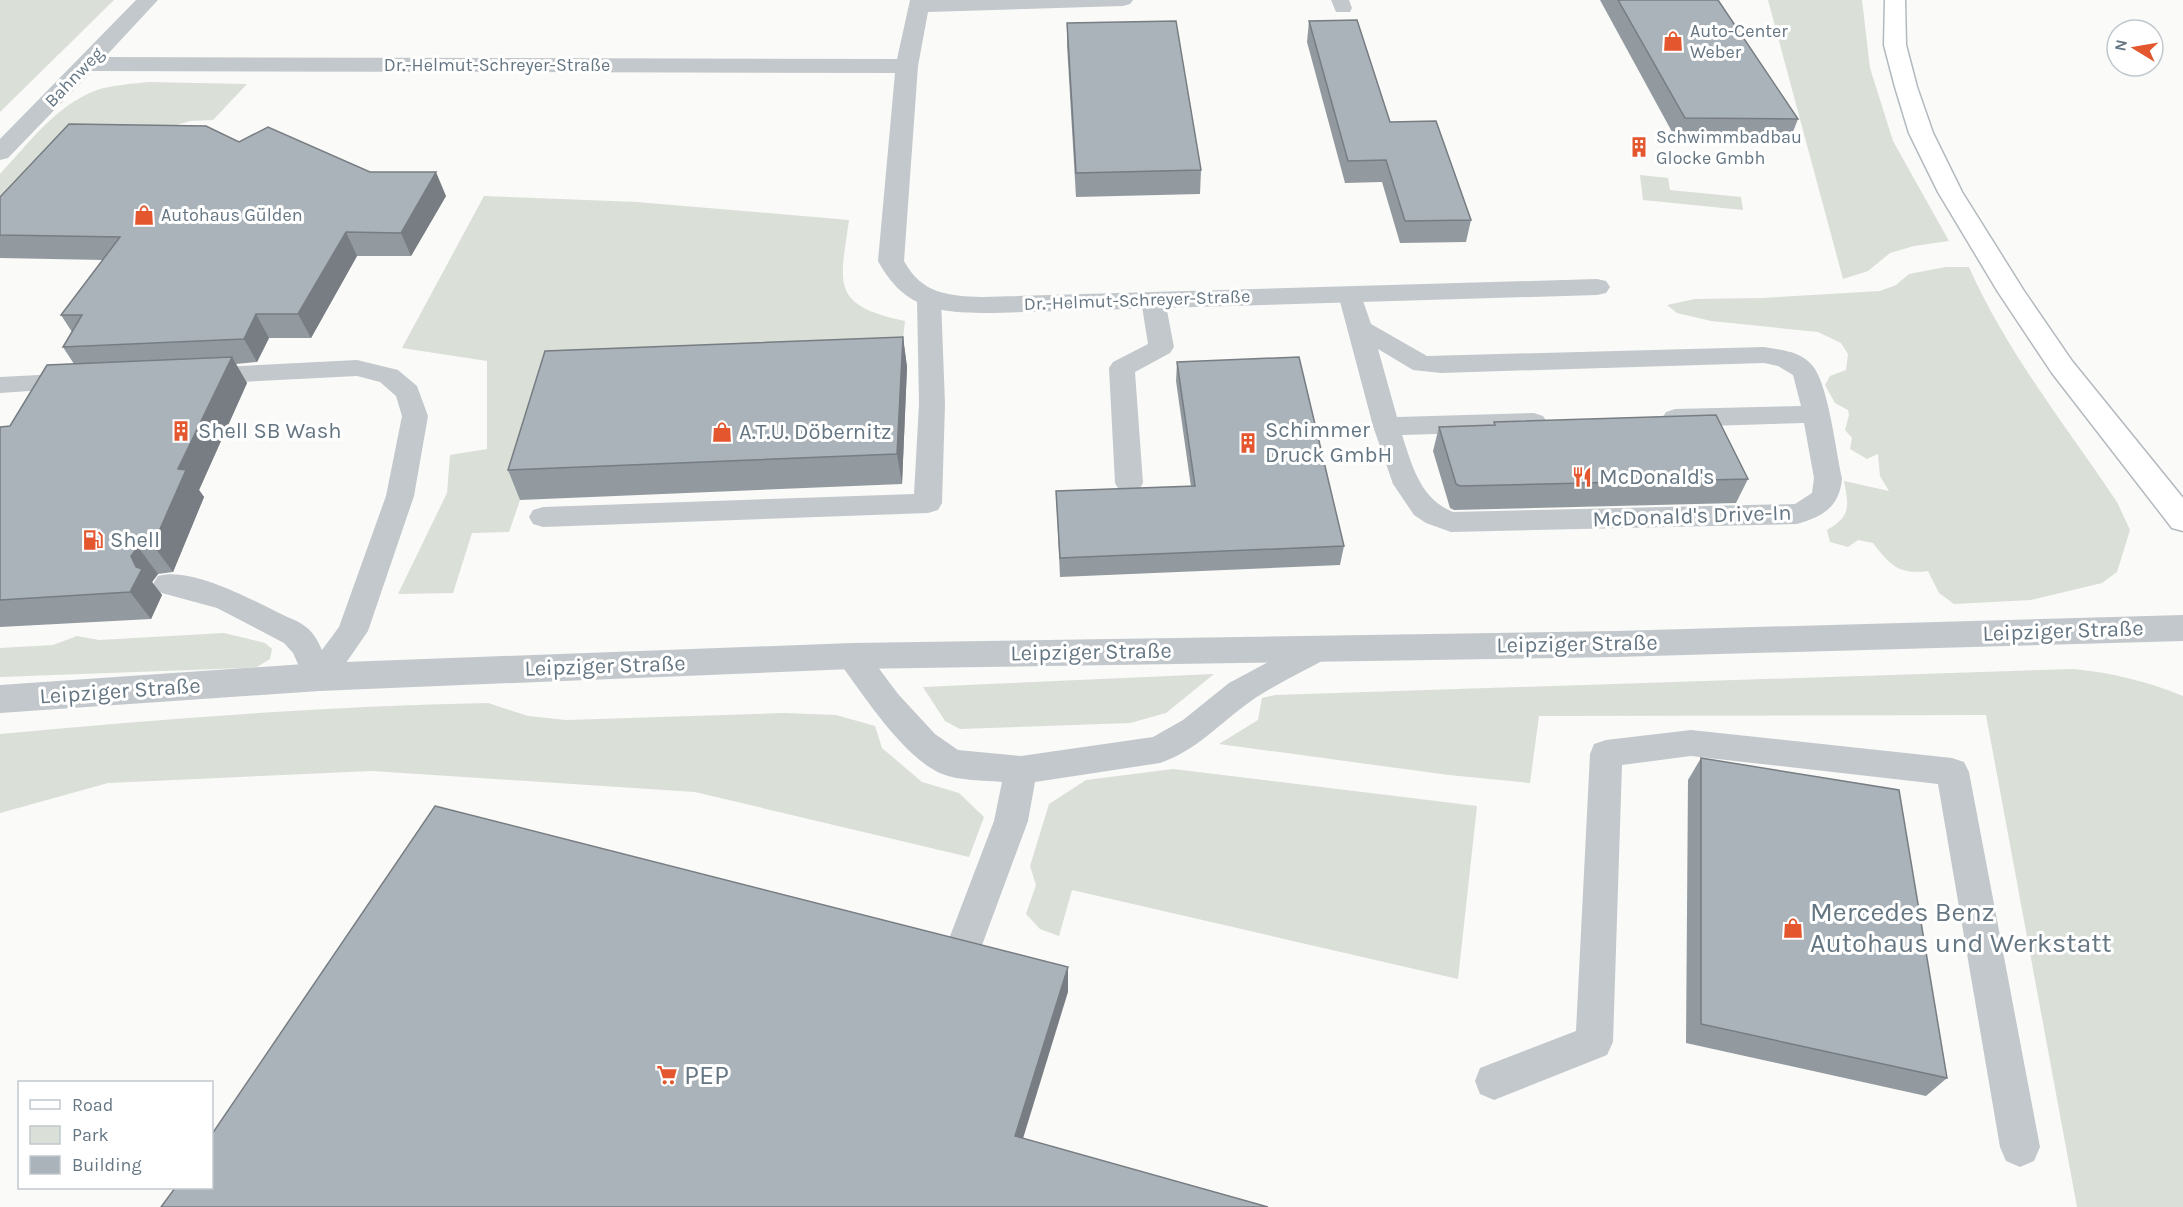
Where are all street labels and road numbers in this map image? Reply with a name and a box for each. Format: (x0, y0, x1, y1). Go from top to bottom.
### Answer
street label: Bahnweg (40, 42, 108, 112)
street label: Dr.-Helmut-Schreyer-Straße (384, 54, 610, 76)
street label: Dr.-Helmut-Schreyer-Straße (1023, 285, 1251, 315)
street label: McDonald's Drive-In (1592, 500, 1792, 532)
street label: Leipziger Straße (1982, 615, 2144, 647)
street label: Leipziger Straße (1496, 630, 1658, 658)
street label: Leipziger Straße (1010, 638, 1172, 666)
street label: Leipziger Straße (524, 650, 686, 682)
street label: Leipziger Straße (39, 672, 201, 710)

